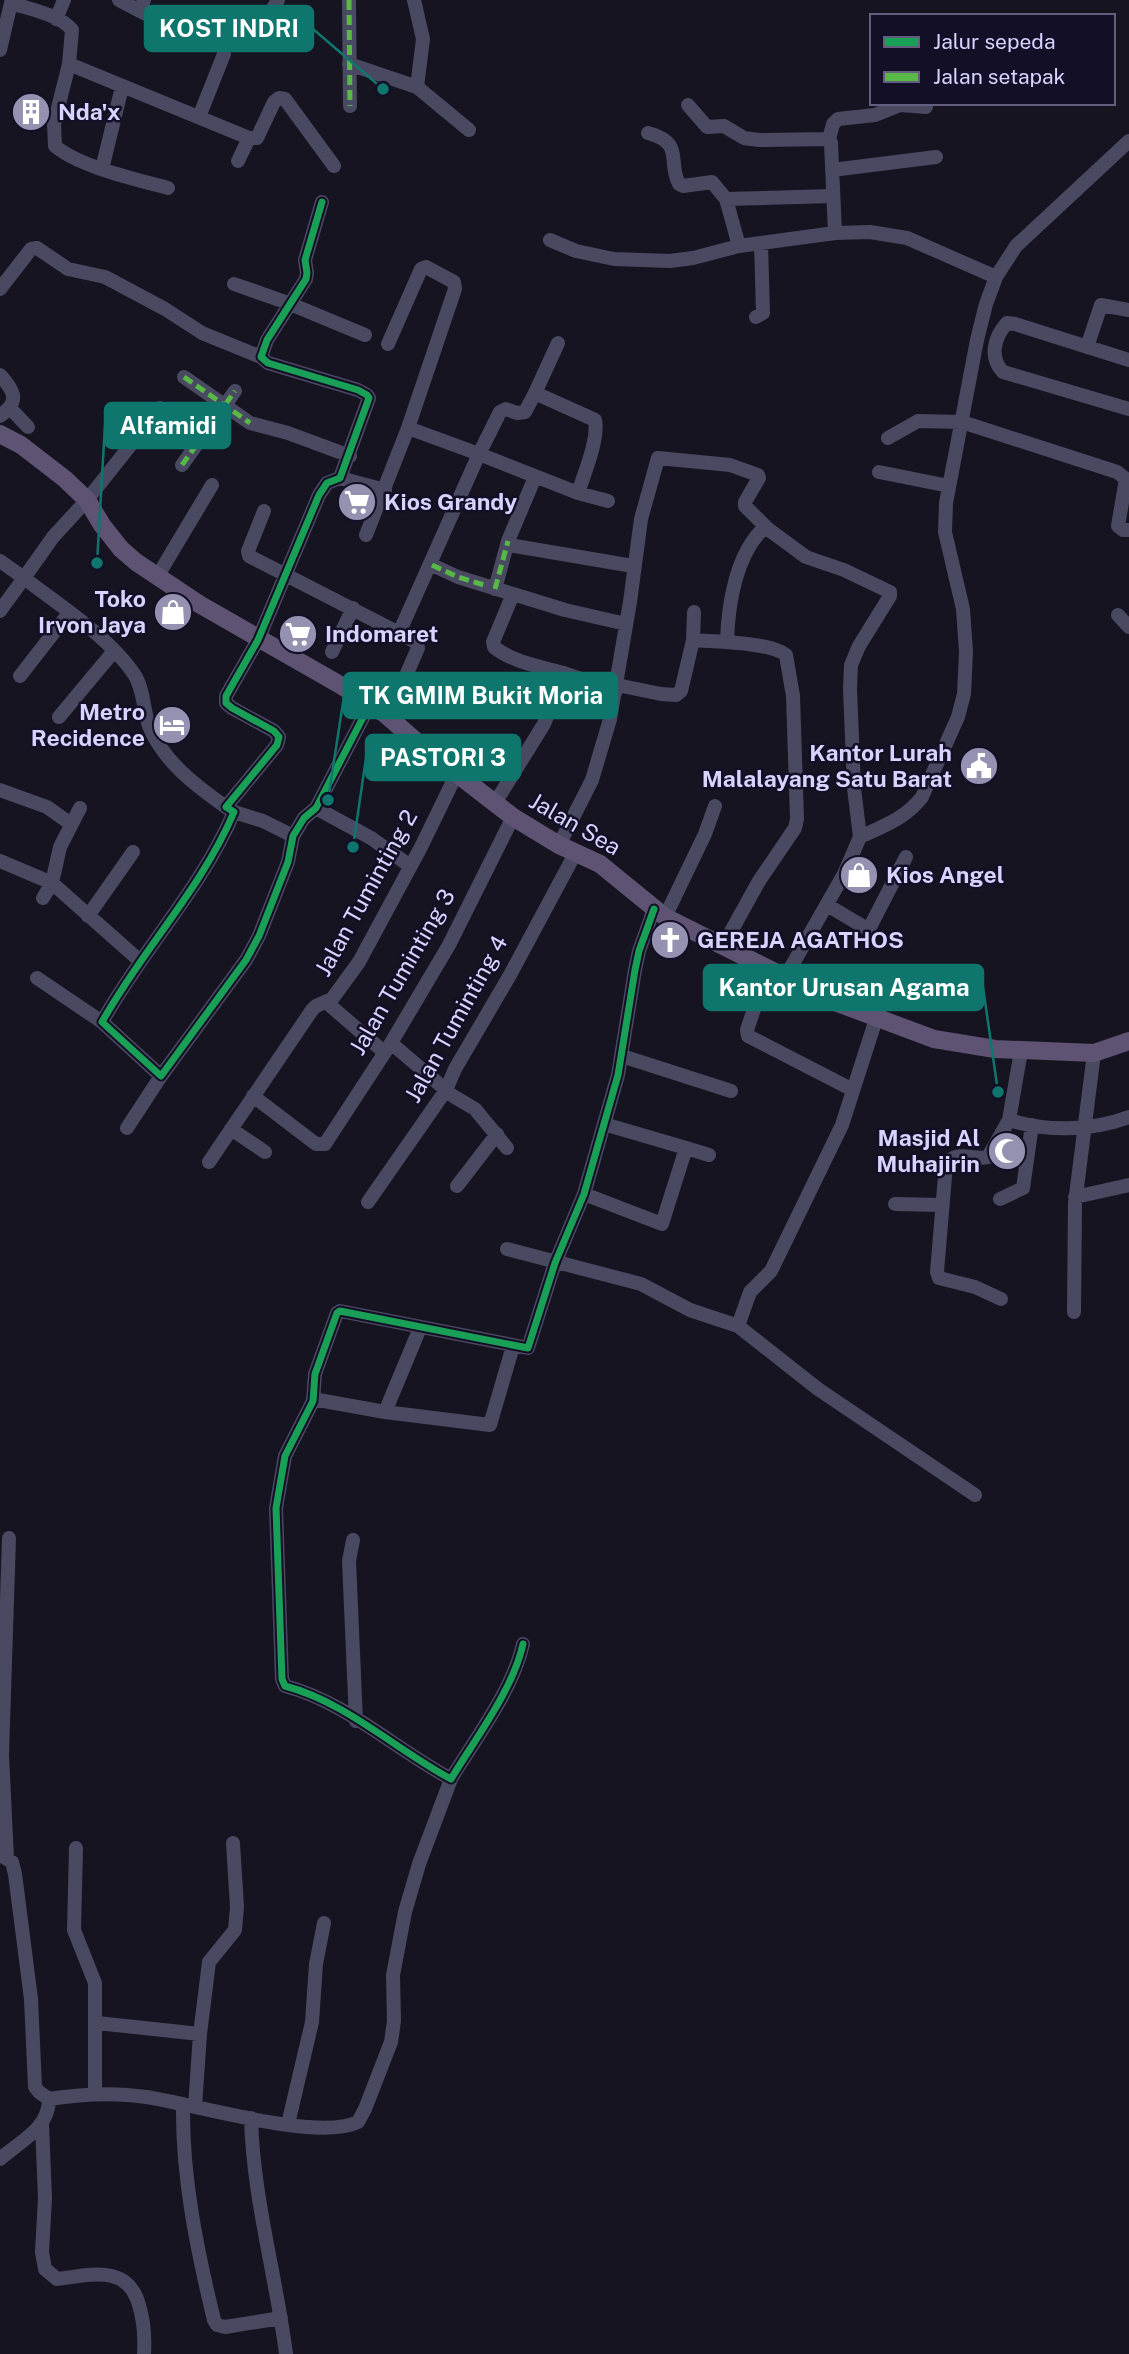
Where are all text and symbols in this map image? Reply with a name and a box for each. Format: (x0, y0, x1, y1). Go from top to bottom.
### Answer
callout: KOST INDRI (145, 6, 313, 51)
text: KOST INDRI (159, 14, 299, 42)
legend (870, 14, 1115, 105)
text: Jalur sepeda (933, 29, 1056, 54)
text: Jalan setapak (933, 64, 1066, 89)
building icon: Nda'x (10, 91, 52, 133)
place label: Nda'x (58, 98, 121, 125)
callout: Alfamidi (105, 403, 230, 448)
text: Alfamidi (119, 411, 217, 439)
supermarket icon: Kios Grandy (336, 481, 378, 523)
place label: Kios Grandy (384, 488, 517, 515)
place label: Toko Irvon Jaya (38, 585, 146, 638)
shop icon: Toko Irvon Jaya (152, 591, 194, 633)
supermarket icon: Indomaret (277, 613, 319, 655)
place label: Indomaret (325, 620, 438, 647)
callout: TK GMIM Bukit Moria (344, 673, 617, 718)
text: TK GMIM Bukit Moria (359, 681, 603, 709)
place label: Metro Recidence (31, 698, 145, 751)
hotel icon: Metro Recidence (151, 704, 193, 746)
callout: PASTORI 3 (366, 735, 520, 780)
place label: Kantor Lurah Malalayang Satu Barat (702, 739, 952, 792)
text: PASTORI 3 (380, 743, 506, 771)
public building icon: Kantor Lurah Malalayang Satu Barat (958, 745, 1000, 787)
street label: Jalan Sea (525, 787, 626, 861)
street label: Jalan Tuminting 2 (309, 805, 422, 981)
shop icon: Kios Angel (838, 854, 880, 896)
place label: Kios Angel (886, 861, 1004, 888)
street label: Jalan Tuminting 3 (343, 884, 460, 1059)
church icon: GEREJA AGATHOS (649, 919, 691, 961)
place label: GEREJA AGATHOS (697, 926, 904, 953)
street label: Jalan Tuminting 4 (398, 930, 513, 1107)
callout: Kantor Urusan Agama (704, 965, 983, 1010)
text: Kantor Urusan Agama (719, 973, 969, 1001)
place label: Masjid Al Muhajirin (876, 1124, 980, 1177)
mosque icon: Masjid Al Muhajirin (986, 1130, 1028, 1172)

